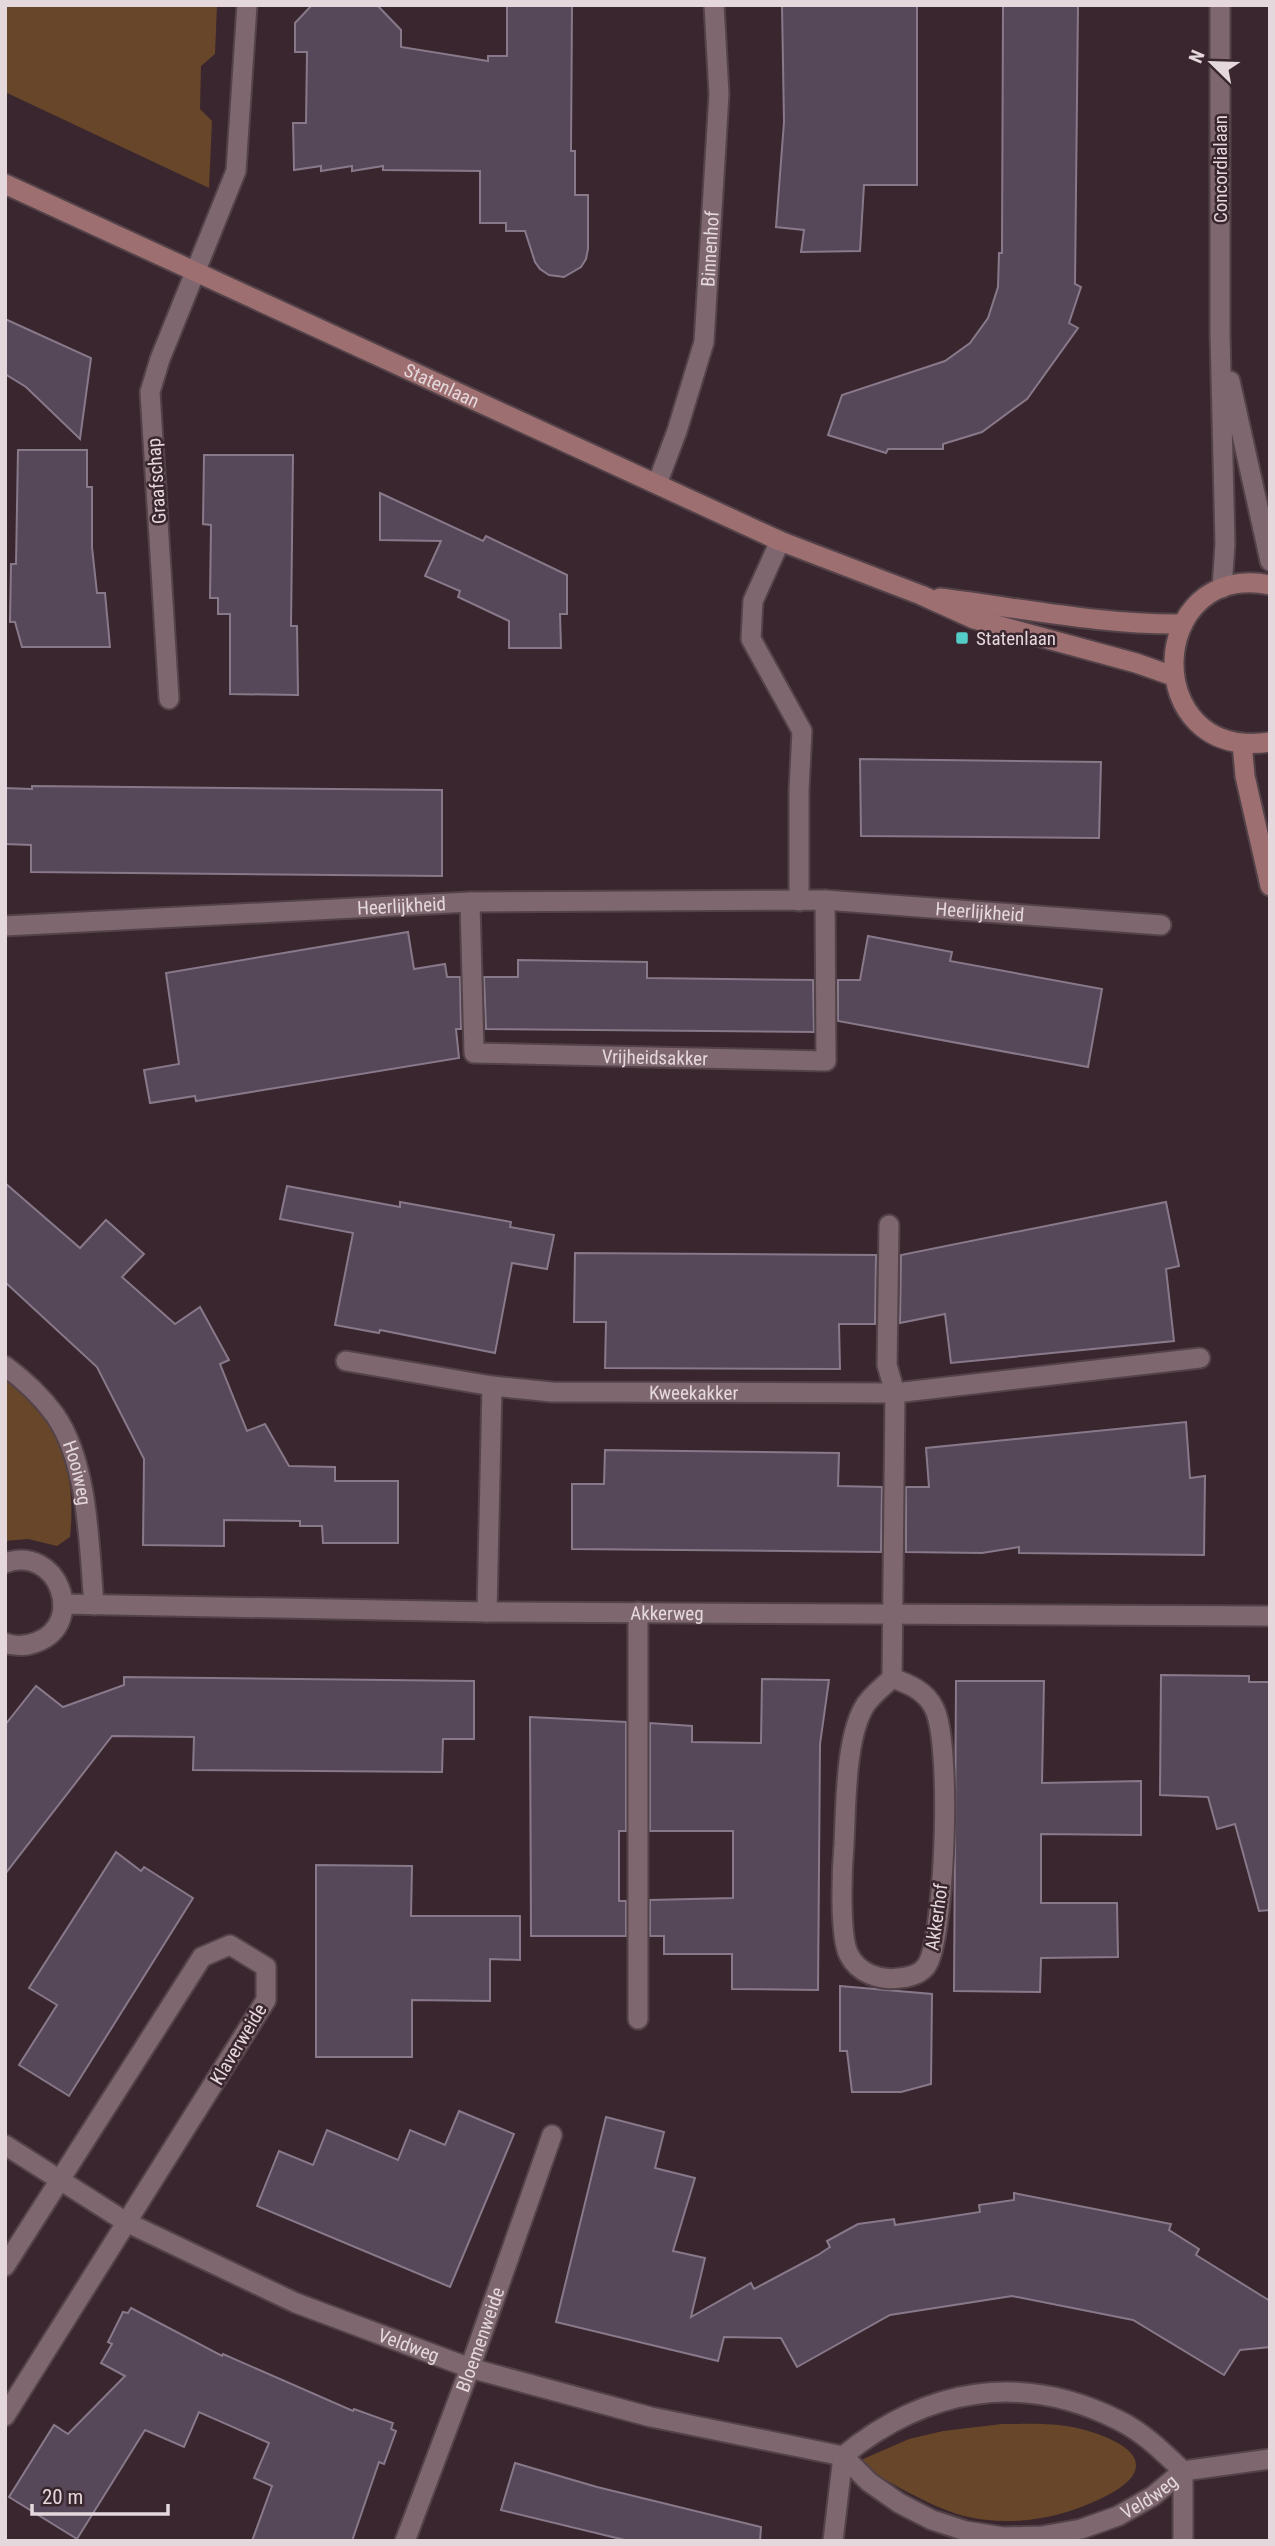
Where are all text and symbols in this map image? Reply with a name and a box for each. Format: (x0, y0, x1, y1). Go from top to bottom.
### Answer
north arrow (1177, 28, 1247, 98)
text: N (1184, 47, 1210, 66)
street label: Concordialaan (1209, 115, 1232, 223)
street label: Binnenhof (696, 210, 724, 287)
street label: Statenlaan (400, 358, 483, 413)
street label: Graafschap (142, 437, 171, 525)
place label: Statenlaan (976, 627, 1056, 650)
marker: Statenlaan (954, 630, 970, 646)
street label: Heerlijkheid (357, 892, 446, 920)
street label: Heerlijkheid (935, 897, 1025, 927)
street label: Vrijheidsakker (602, 1045, 708, 1070)
street label: Kweekakker (649, 1381, 738, 1405)
street label: Hooiweg (58, 1437, 96, 1507)
street label: Akkerweg (630, 1602, 704, 1625)
street label: Akkerhof (920, 1882, 953, 1952)
street label: Klaverweide (205, 1999, 272, 2089)
street label: Bloemenweide (451, 2284, 510, 2395)
street label: Veldweg (375, 2324, 442, 2367)
street label: Veldweg (1117, 2470, 1182, 2524)
scale bar (32, 2472, 168, 2516)
text: 20 m (42, 2485, 83, 2509)

